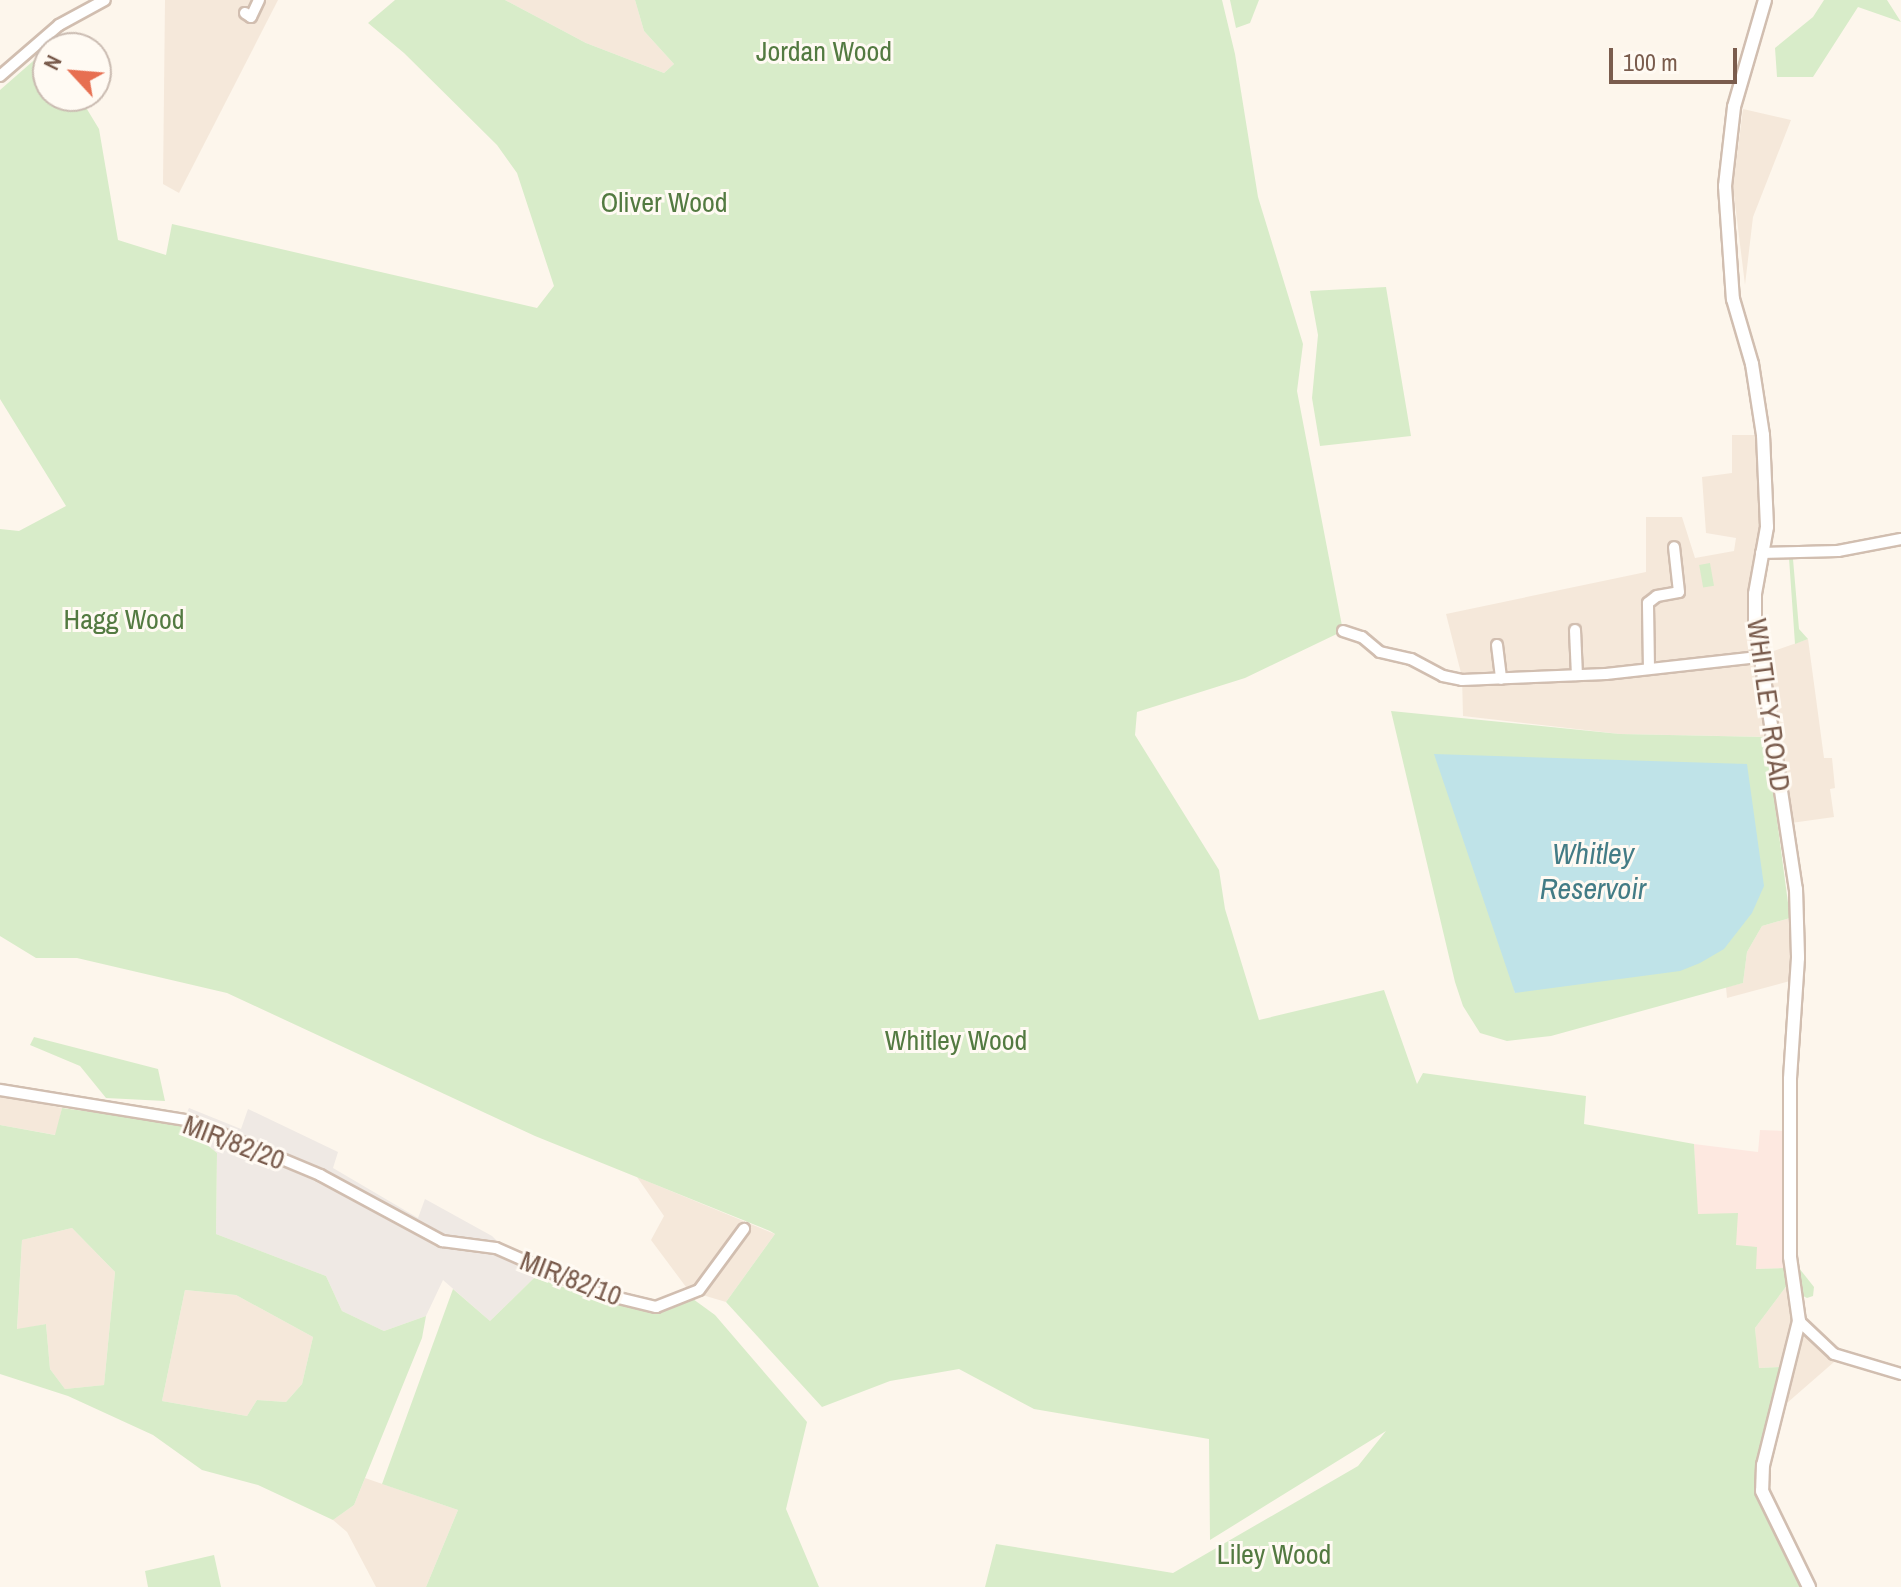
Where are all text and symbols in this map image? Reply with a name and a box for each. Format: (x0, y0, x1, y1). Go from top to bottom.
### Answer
north arrow (32, 32, 112, 112)
scale bar (1613, 32, 1741, 82)
park label: Jordan Wood (756, 34, 892, 68)
text: 100 m (1623, 46, 1678, 78)
text: N (36, 50, 69, 75)
park label: Oliver Wood (600, 185, 728, 219)
park label: Hagg Wood (64, 602, 184, 636)
street label: WHITLEY ROAD (1740, 616, 1798, 794)
water label: Whitley Reservoir (1540, 835, 1646, 906)
park label: Whitley Wood (885, 1023, 1027, 1057)
street label: MIR/82/20 (179, 1107, 289, 1177)
street label: MIR/82/10 (516, 1243, 626, 1313)
park label: Liley Wood (1217, 1537, 1331, 1571)

